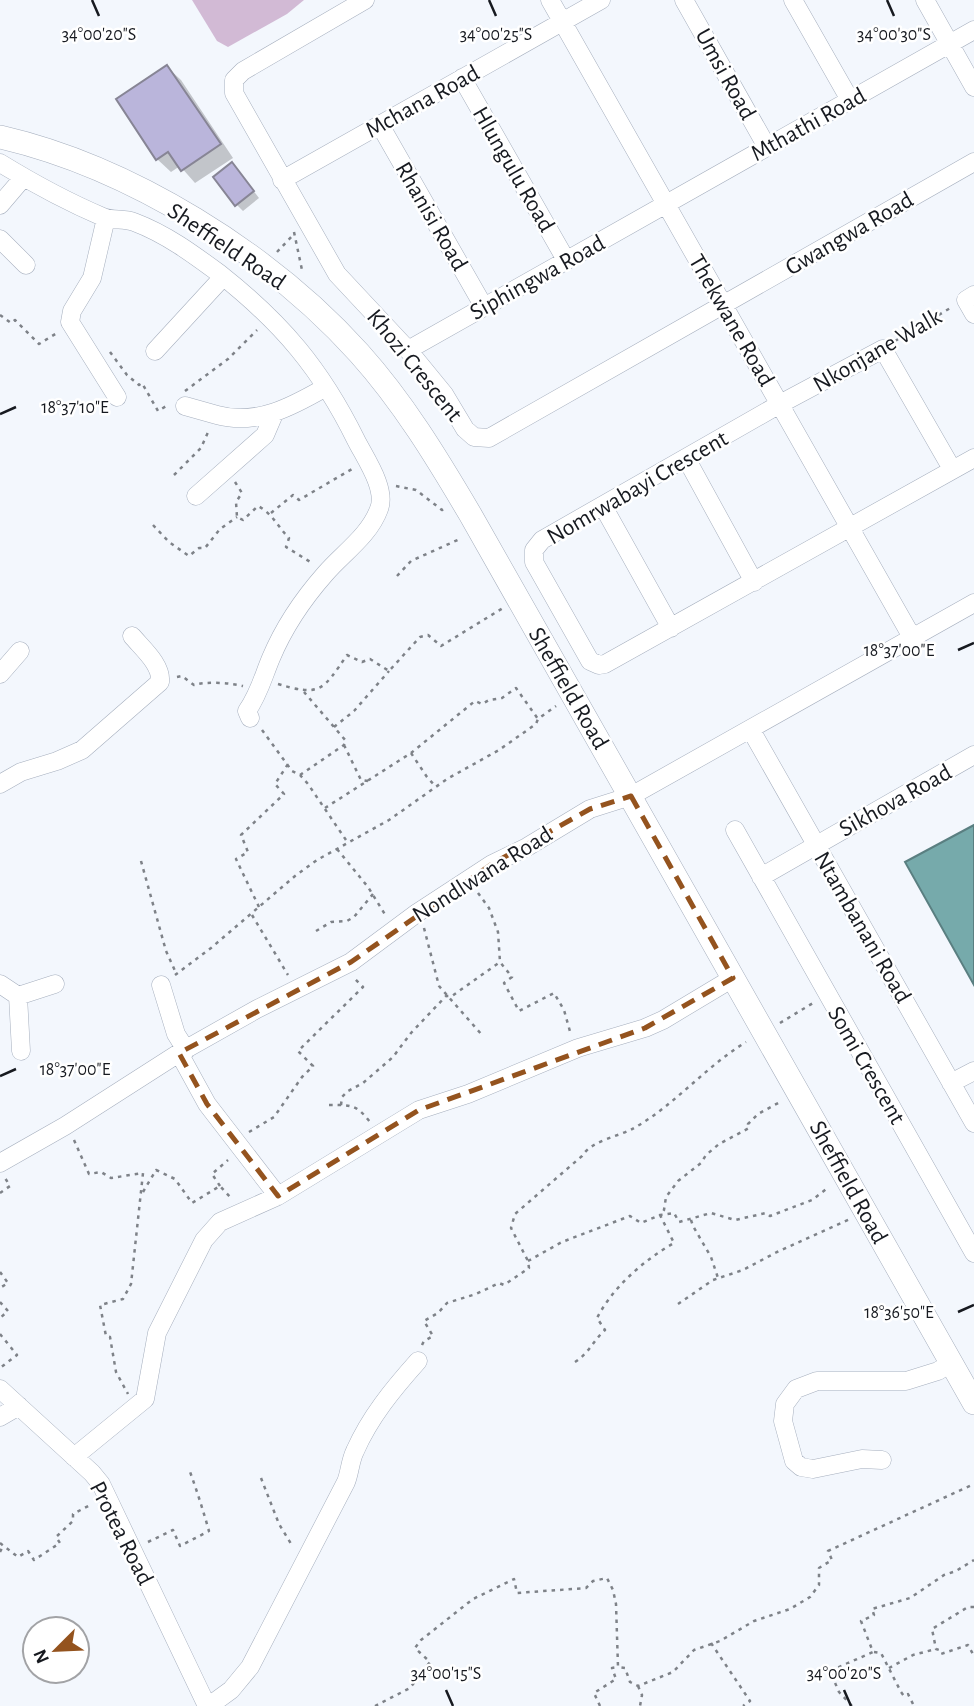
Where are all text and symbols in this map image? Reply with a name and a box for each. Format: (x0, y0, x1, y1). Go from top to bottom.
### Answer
street label: Umsi Road (690, 25, 760, 124)
text: 34°00'20"S (62, 26, 136, 44)
text: 34°00'25"S (460, 26, 532, 44)
text: 34°00'30"S (857, 26, 931, 44)
street label: Mchana Road (361, 61, 483, 143)
street label: Mthathi Road (747, 84, 870, 166)
street label: Hlungulu Road (468, 103, 559, 236)
street label: Rhanisi Road (390, 158, 472, 275)
street label: Gwangwa Road (781, 188, 918, 280)
street label: Sheffield Road (163, 199, 290, 295)
street label: Siphingwa Road (466, 231, 609, 325)
street label: Thekwane Road (684, 251, 778, 390)
street label: Khozi Crescent (362, 305, 467, 427)
street label: Nkonjane Walk (809, 305, 946, 397)
text: 18°37'10"E (41, 399, 109, 417)
street label: Nomrwabayi Crescent (543, 426, 732, 549)
street label: Sheffield Road (524, 623, 613, 754)
text: 18°37'00"E (864, 642, 935, 660)
street label: Sikhova Road (835, 760, 956, 842)
street label: Nondlwana Road (408, 822, 557, 927)
street label: Ntambanani Road (809, 848, 915, 1007)
street label: Somi Crescent (823, 1003, 910, 1129)
text: 18°37'00"E (40, 1061, 111, 1079)
street label: Sheffield Road (805, 1117, 892, 1248)
text: 18°36'50"E (864, 1304, 934, 1322)
street label: Protea Road (85, 1478, 157, 1589)
north arrow (21, 1615, 91, 1685)
text: N (30, 1646, 53, 1666)
text: 34°00'15"S (411, 1665, 481, 1683)
text: 34°00'20"S (807, 1665, 881, 1683)

